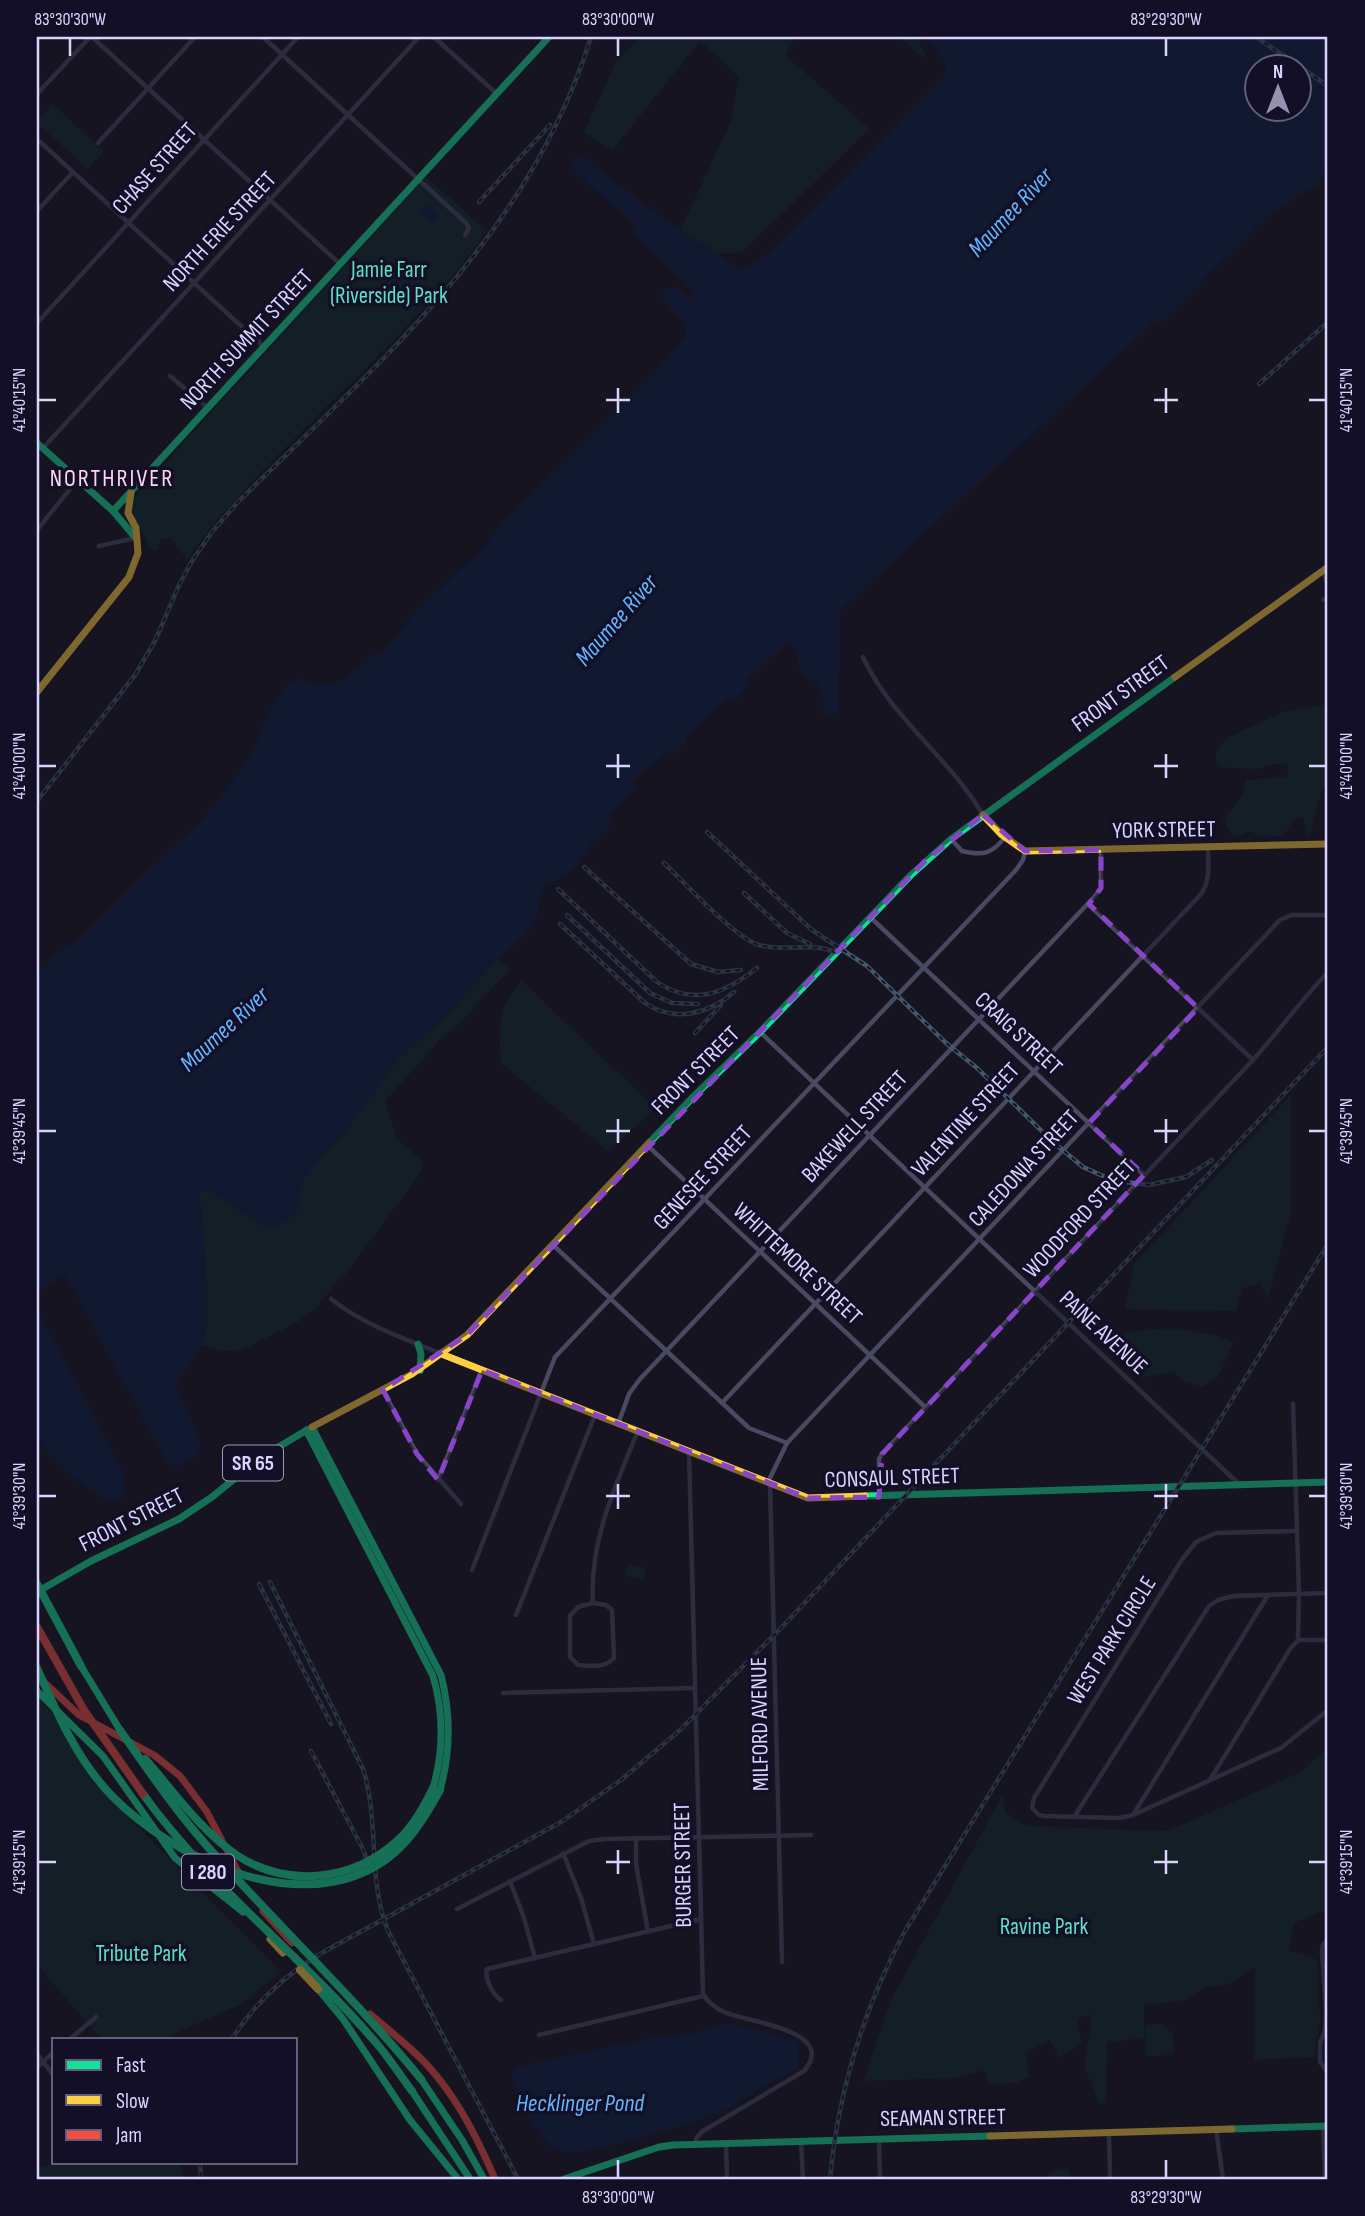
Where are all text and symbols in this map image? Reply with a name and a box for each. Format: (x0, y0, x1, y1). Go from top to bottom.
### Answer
text: 83°30'30"W (34, 9, 106, 30)
text: 83°30'00"W (582, 9, 654, 30)
text: 83°29'30"W (1130, 9, 1202, 30)
north arrow (1242, 52, 1312, 122)
text: N (1273, 61, 1283, 84)
street label: CHASE STREET (106, 117, 203, 220)
water label: Maumee River (962, 161, 1060, 263)
street label: NORTH ERIE STREET (157, 166, 282, 297)
park label: Jamie Farr (Riverside) Park (330, 256, 448, 310)
street label: NORTH SUMMIT STREET (174, 264, 319, 416)
text: 41°40'15"N (9, 368, 30, 432)
text: 41°40'15"N (1336, 368, 1357, 432)
district label: NORTHRIVER (50, 464, 174, 493)
water label: Maumee River (569, 568, 665, 672)
street label: FRONT STREET (1066, 649, 1175, 739)
text: 41°40'00"N (9, 733, 30, 799)
text: 41°40'00"N (1336, 733, 1357, 799)
street label: YORK STREET (1112, 815, 1216, 845)
water label: Maumee River (174, 980, 276, 1078)
street label: CRAIG STREET (969, 986, 1068, 1081)
street label: FRONT STREET (646, 1021, 746, 1121)
street label: VALENTINE STREET (906, 1057, 1026, 1183)
street label: BAKEWELL STREET (796, 1065, 914, 1188)
text: 41°39'45"N (9, 1098, 30, 1164)
text: 41°39'45"N (1336, 1098, 1357, 1164)
street label: CALEDONIA STREET (963, 1104, 1085, 1233)
street label: GENESEE STREET (647, 1120, 758, 1236)
street label: WOODFORD STREET (1018, 1153, 1142, 1284)
street label: WHITTEMORE STREET (727, 1197, 868, 1331)
street label: PAINE AVENUE (1053, 1285, 1153, 1381)
road number: SR 65 (223, 1446, 283, 1480)
street label: CONSAUL STREET (824, 1462, 960, 1494)
text: 41°39'30"N (9, 1463, 30, 1529)
text: 41°39'30"N (1336, 1463, 1357, 1529)
street label: FRONT STREET (75, 1482, 188, 1558)
street label: WEST PARK CIRCLE (1061, 1571, 1162, 1710)
street label: MILFORD AVENUE (745, 1657, 775, 1791)
street label: BURGER STREET (668, 1802, 698, 1928)
text: 41°39'15"N (9, 1830, 30, 1894)
text: 41°39'15"N (1336, 1830, 1357, 1894)
road number: I 280 (182, 1854, 234, 1890)
park label: Ravine Park (1000, 1913, 1089, 1941)
park label: Tribute Park (95, 1940, 187, 1968)
legend (52, 2038, 298, 2164)
text: Fast (116, 2053, 146, 2078)
text: Slow (116, 2089, 150, 2114)
water label: Hecklinger Pond (516, 2089, 645, 2118)
street label: SEAMAN STREET (880, 2103, 1006, 2133)
text: Jam (115, 2123, 142, 2148)
text: 83°30'00"W (582, 2187, 654, 2208)
text: 83°29'30"W (1130, 2187, 1202, 2208)

